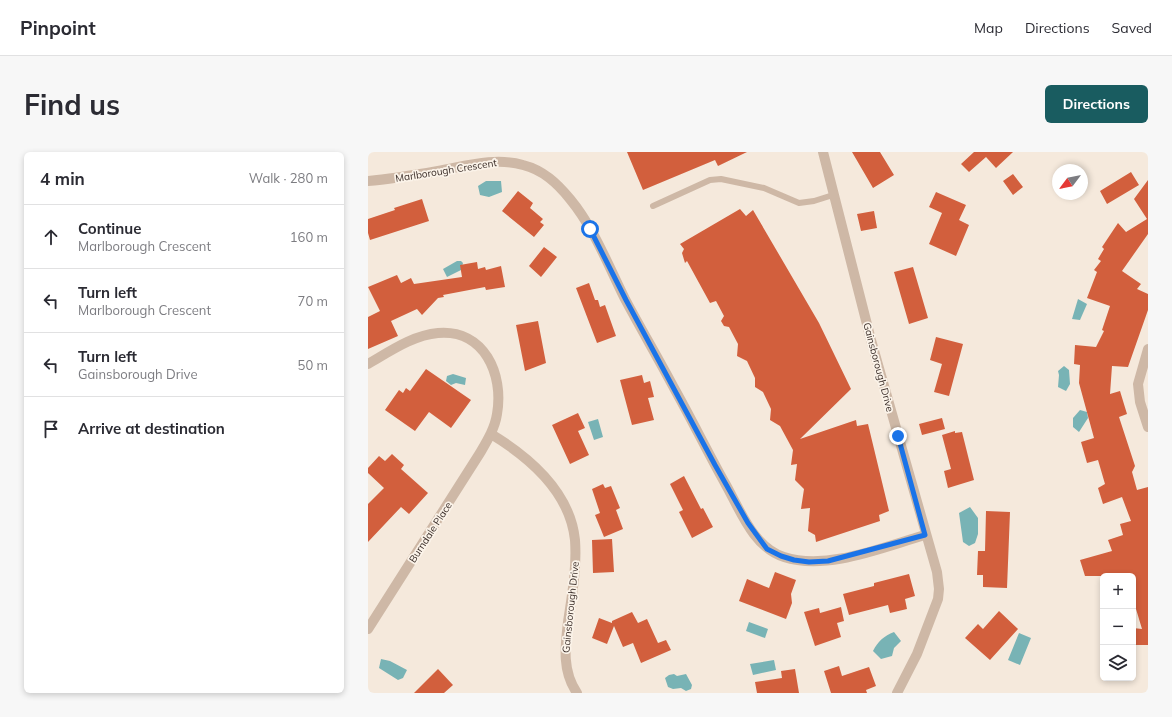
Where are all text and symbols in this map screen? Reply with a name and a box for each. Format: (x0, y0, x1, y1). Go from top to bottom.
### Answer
text: Pinpoint (20, 16, 96, 40)
text: Map (974, 19, 1003, 37)
text: Directions (1025, 19, 1090, 37)
text: Saved (1112, 19, 1152, 37)
button: Directions (1045, 85, 1148, 123)
text: Find us (24, 87, 120, 122)
street label: Marlborough Crescent (395, 156, 498, 185)
north arrow (1052, 164, 1088, 200)
text: 4 min (40, 168, 85, 189)
text: Walk · 280 m (249, 170, 328, 186)
text: Continue (78, 219, 141, 238)
route start (581, 220, 599, 238)
icon: ahead (40, 226, 62, 248)
text: 160 m (290, 229, 328, 245)
text: Marlborough Crescent (78, 238, 211, 254)
text: Turn left (78, 283, 137, 302)
icon: left (40, 290, 62, 312)
text: 70 m (298, 293, 328, 309)
text: Marlborough Crescent (78, 302, 211, 318)
street label: Gainsborough Drive (860, 321, 897, 413)
text: Turn left (78, 347, 137, 366)
icon: left (40, 354, 62, 376)
text: 50 m (298, 357, 328, 373)
text: Gainsborough Drive (78, 366, 198, 382)
icon: arrive (40, 418, 62, 440)
text: Arrive at destination (78, 419, 225, 438)
route end (889, 427, 907, 445)
street label: Burndale Place (406, 500, 455, 565)
street label: Gainsborough Drive (559, 561, 582, 653)
map controls (1100, 573, 1136, 681)
button: + (1100, 573, 1136, 609)
button: − (1100, 609, 1136, 645)
button: layers (1100, 645, 1136, 681)

